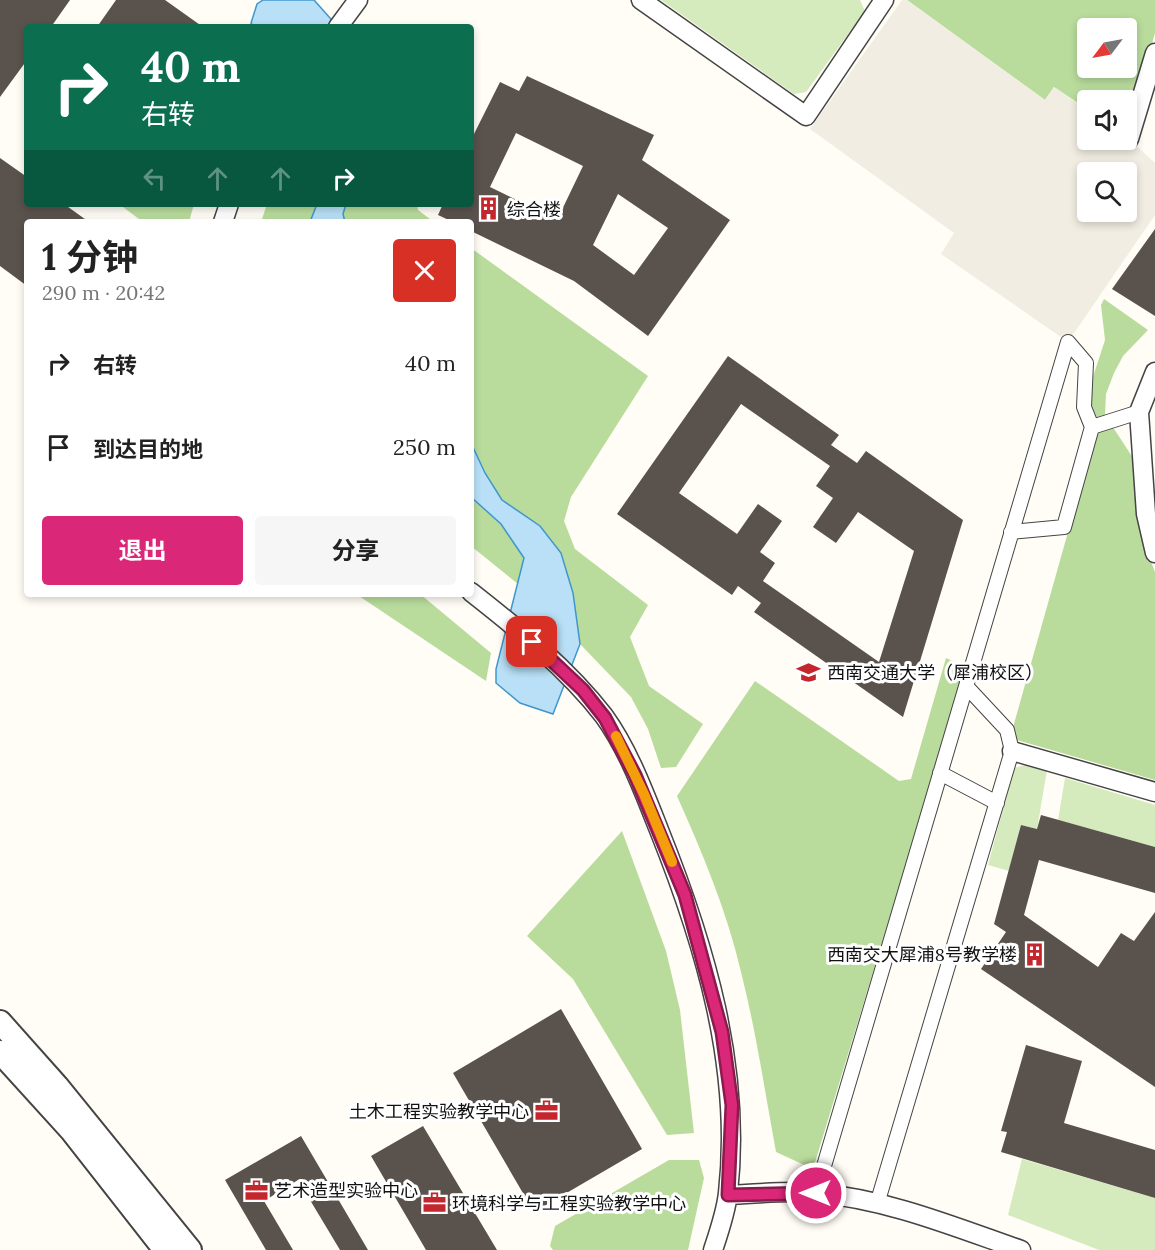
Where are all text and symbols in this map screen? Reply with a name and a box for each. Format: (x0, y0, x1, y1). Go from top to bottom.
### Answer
north arrow (1077, 18, 1137, 78)
map controls (1077, 18, 1137, 222)
text: 40 m (141, 40, 240, 94)
icon: right (42, 48, 120, 126)
button: sound (1077, 90, 1137, 150)
text: 右转 (141, 97, 195, 131)
icon: left (138, 162, 171, 195)
icon: ahead (201, 162, 234, 195)
icon: ahead (264, 162, 297, 195)
icon: right (327, 162, 360, 195)
button: search (1077, 162, 1137, 222)
building icon: 综合楼 (476, 196, 502, 222)
place label: 综合楼 (507, 198, 561, 221)
text: 1 分钟 (42, 234, 138, 280)
button: close (393, 239, 456, 302)
text: 290 m · 20:42 (42, 280, 165, 305)
icon: right (42, 347, 75, 380)
text: 40 m (405, 349, 456, 377)
text: 右转 (93, 351, 137, 379)
icon: arrive (42, 431, 75, 464)
text: 250 m (393, 433, 456, 461)
text: 到达目的地 (93, 435, 203, 463)
button: 退出 (42, 516, 243, 585)
button: 分享 (255, 516, 456, 585)
pin (506, 616, 557, 667)
icon: arrive (515, 625, 548, 658)
school or university icon: 西南交通大学（犀浦校区） (796, 659, 822, 685)
place label: 西南交通大学（犀浦校区） (827, 661, 1043, 684)
building icon: 西南交大犀浦8号教学楼 (1022, 941, 1048, 967)
place label: 西南交大犀浦8号教学楼 (827, 943, 1017, 966)
office icon: 土木工程实验教学中心 (534, 1098, 560, 1124)
place label: 土木工程实验教学中心 (349, 1100, 529, 1123)
position arrow (784, 1161, 848, 1225)
office icon: 艺术造型实验中心 (243, 1177, 269, 1203)
place label: 艺术造型实验中心 (274, 1179, 418, 1202)
office icon: 环境科学与工程实验教学中心 (421, 1190, 447, 1216)
place label: 环境科学与工程实验教学中心 (452, 1192, 686, 1215)

